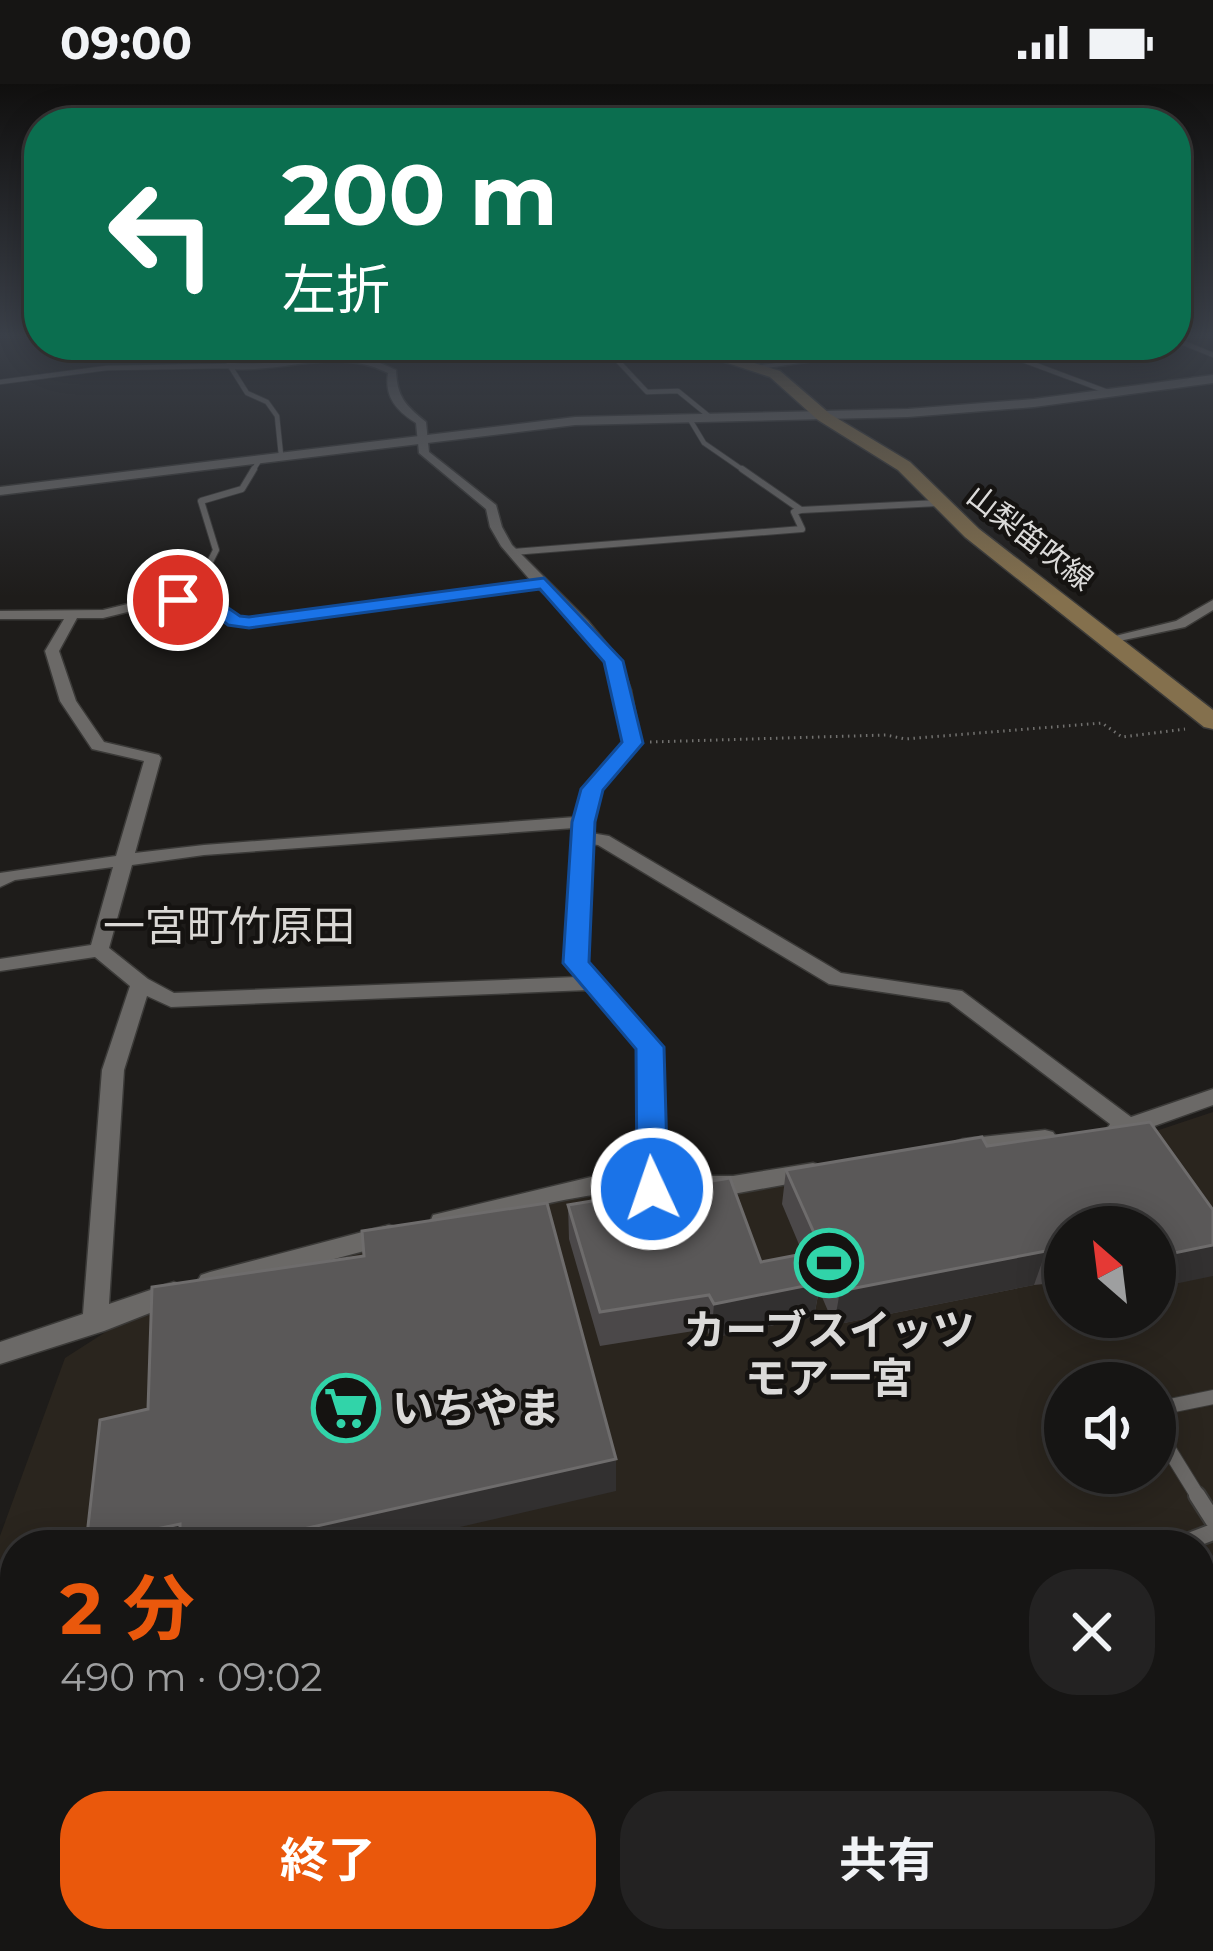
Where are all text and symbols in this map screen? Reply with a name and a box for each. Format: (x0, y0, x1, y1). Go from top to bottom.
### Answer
text: 09:00 (60, 15, 192, 70)
text: 200 m (282, 144, 558, 246)
icon: left (84, 156, 240, 312)
text: 左折 (282, 257, 390, 323)
street label: 山梨笛吹線 (960, 477, 1101, 598)
pin (127, 549, 229, 651)
icon: arrive (145, 567, 211, 633)
district label: 一宮町竹原田 (103, 900, 355, 952)
position arrow (589, 1126, 715, 1252)
north arrow (1044, 1206, 1176, 1338)
map controls (1044, 1206, 1176, 1494)
sports icon: カーブスイッツ モア一宮 (794, 1228, 864, 1298)
place label: カーブスイッツ モア一宮 (683, 1304, 975, 1404)
button: sound (1044, 1362, 1176, 1494)
supermarket icon: いちやま (311, 1373, 381, 1443)
place label: いちやま (392, 1382, 560, 1434)
text: 2 分 (60, 1564, 195, 1652)
button: close (1029, 1569, 1155, 1695)
text: 490 m · 09:02 (60, 1653, 323, 1701)
button: 終了 (60, 1791, 596, 1929)
button: 共有 (620, 1791, 1155, 1929)

